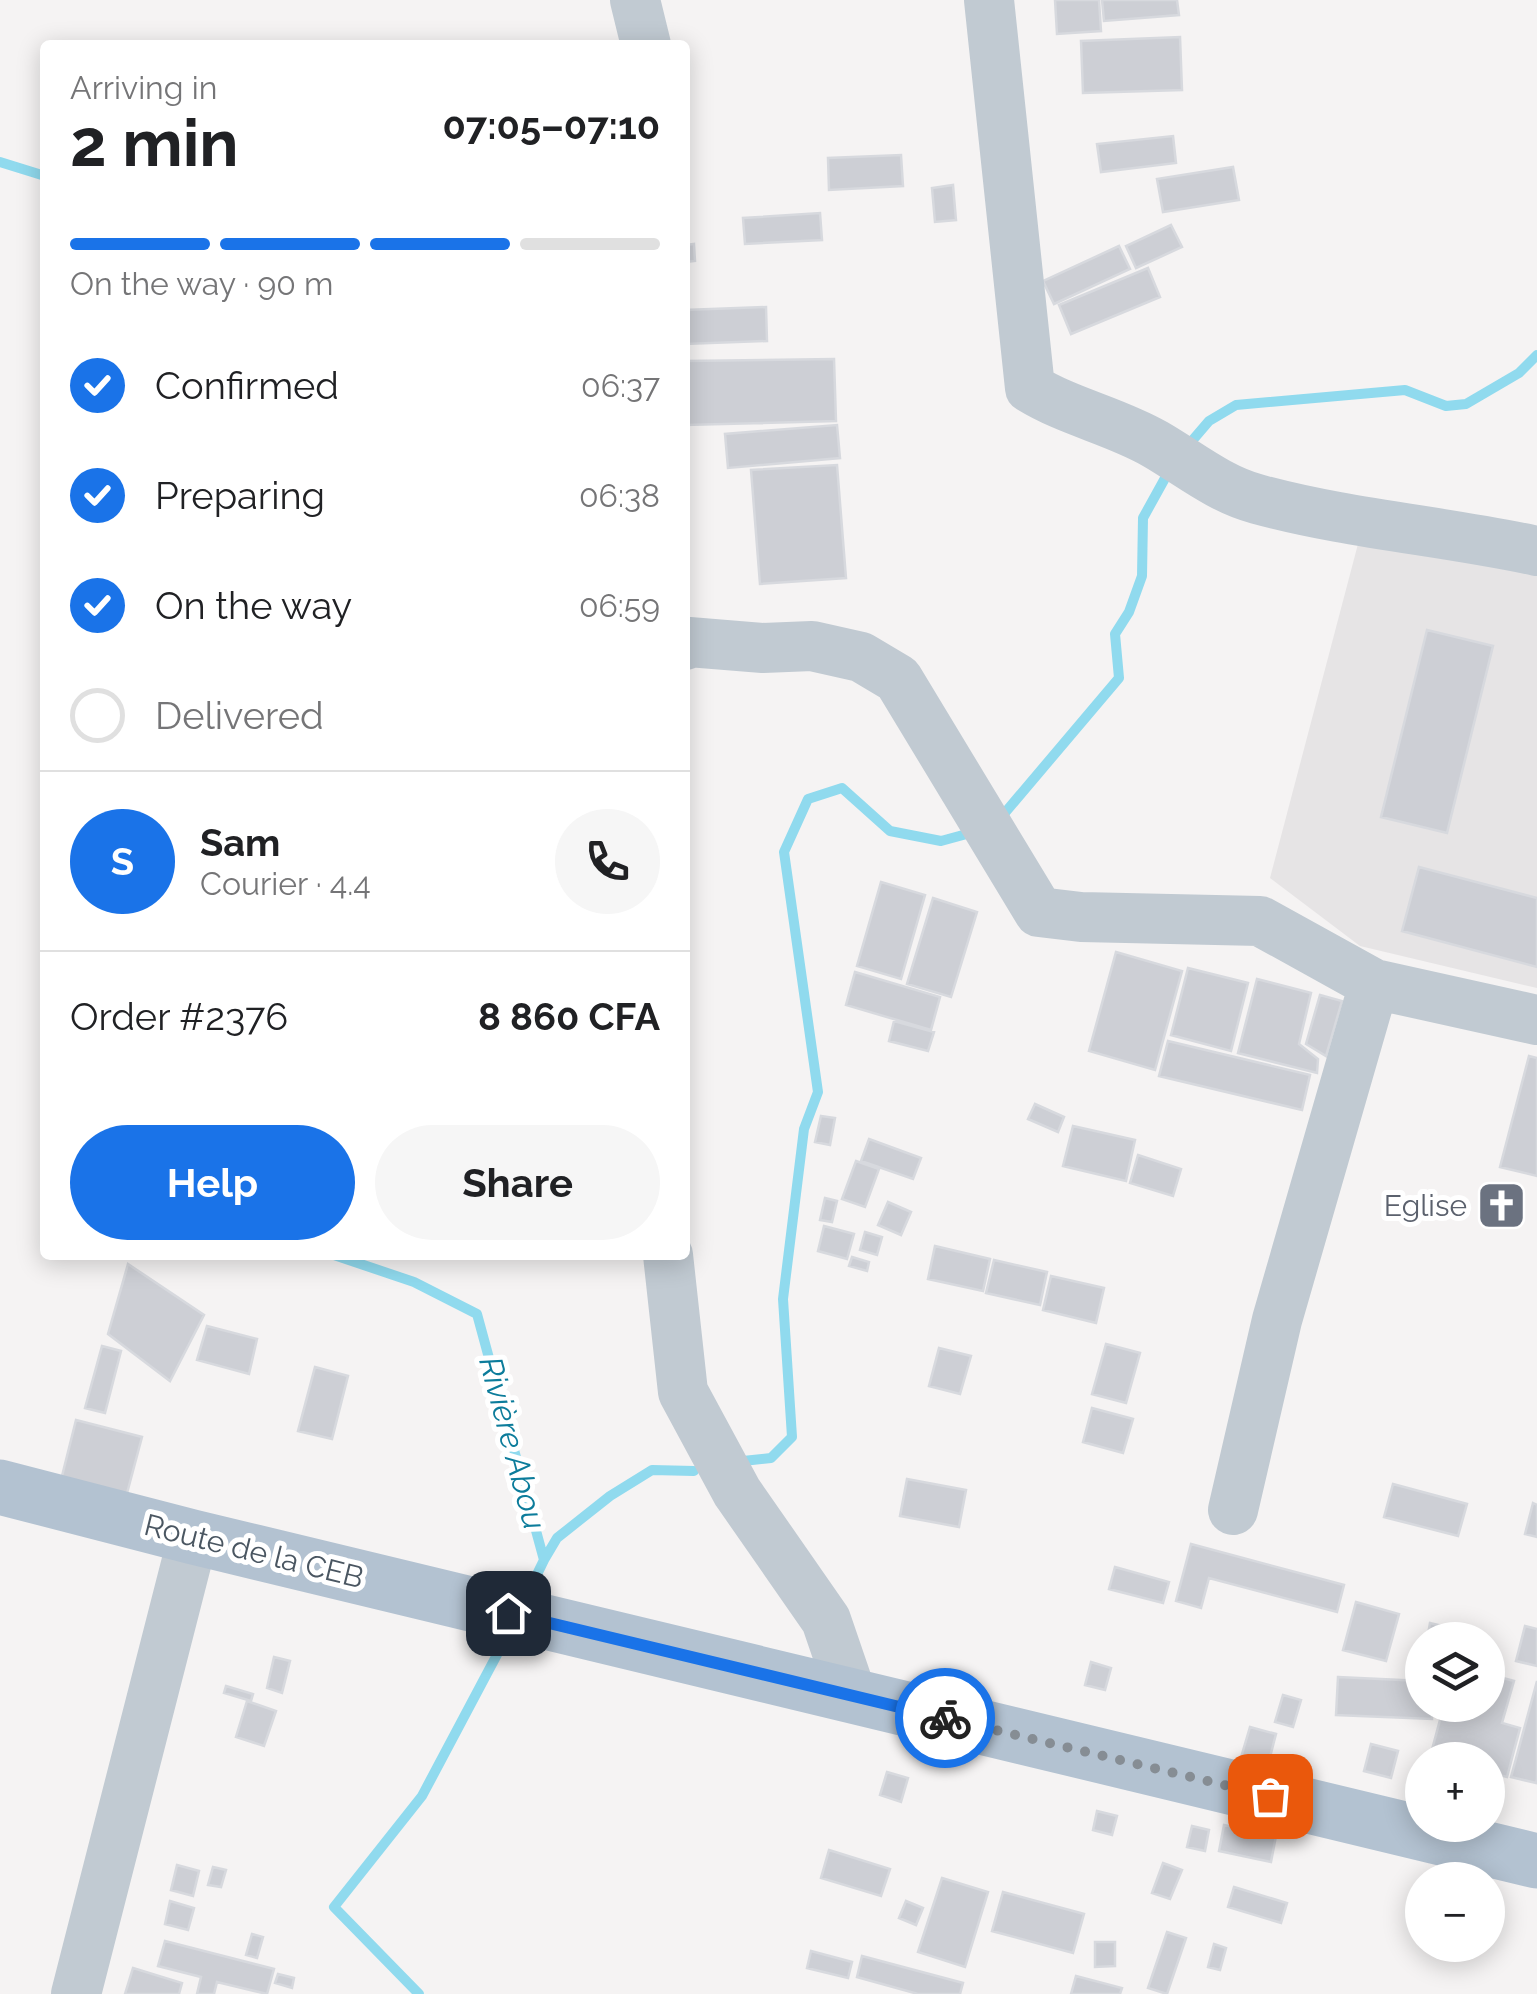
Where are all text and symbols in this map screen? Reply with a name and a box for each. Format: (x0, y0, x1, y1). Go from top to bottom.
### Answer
text: Arriving in (70, 69, 217, 106)
text: 07:05–07:10 (443, 103, 660, 148)
text: 2 min (70, 105, 239, 181)
text: On the way · 90 m (70, 265, 333, 302)
icon: check (70, 358, 125, 413)
text: Confirmed (155, 363, 339, 408)
text: 06:37 (581, 367, 660, 404)
icon: check (70, 468, 125, 523)
text: Preparing (155, 473, 325, 518)
text: 06:38 (579, 477, 660, 514)
icon: check (70, 578, 125, 633)
text: On the way (155, 583, 352, 628)
text: 06:59 (579, 587, 660, 624)
text: Delivered (155, 693, 324, 738)
button: phone (555, 809, 660, 914)
text: Sam (200, 820, 280, 865)
text: S (111, 839, 134, 884)
text: Courier · 4.4 (200, 865, 371, 902)
text: Order #2376 (70, 994, 288, 1039)
text: 8 860 CFA (478, 994, 660, 1039)
button: Help (70, 1125, 355, 1240)
button: Share (375, 1125, 660, 1240)
church icon: Eglise (1476, 1179, 1528, 1231)
place label: Eglise (1384, 1188, 1467, 1223)
water label: Rivière Abou (472, 1353, 554, 1533)
street label: Route de la CEB (141, 1507, 367, 1595)
pin (466, 1571, 551, 1656)
icon: home (481, 1586, 536, 1641)
map controls (1405, 1622, 1505, 1962)
button: layers (1405, 1622, 1505, 1722)
courier (895, 1668, 995, 1768)
icon: bike (918, 1691, 973, 1746)
button: + (1405, 1742, 1505, 1842)
pin (1228, 1754, 1313, 1839)
icon: bag (1243, 1769, 1298, 1824)
button: − (1405, 1862, 1505, 1962)

